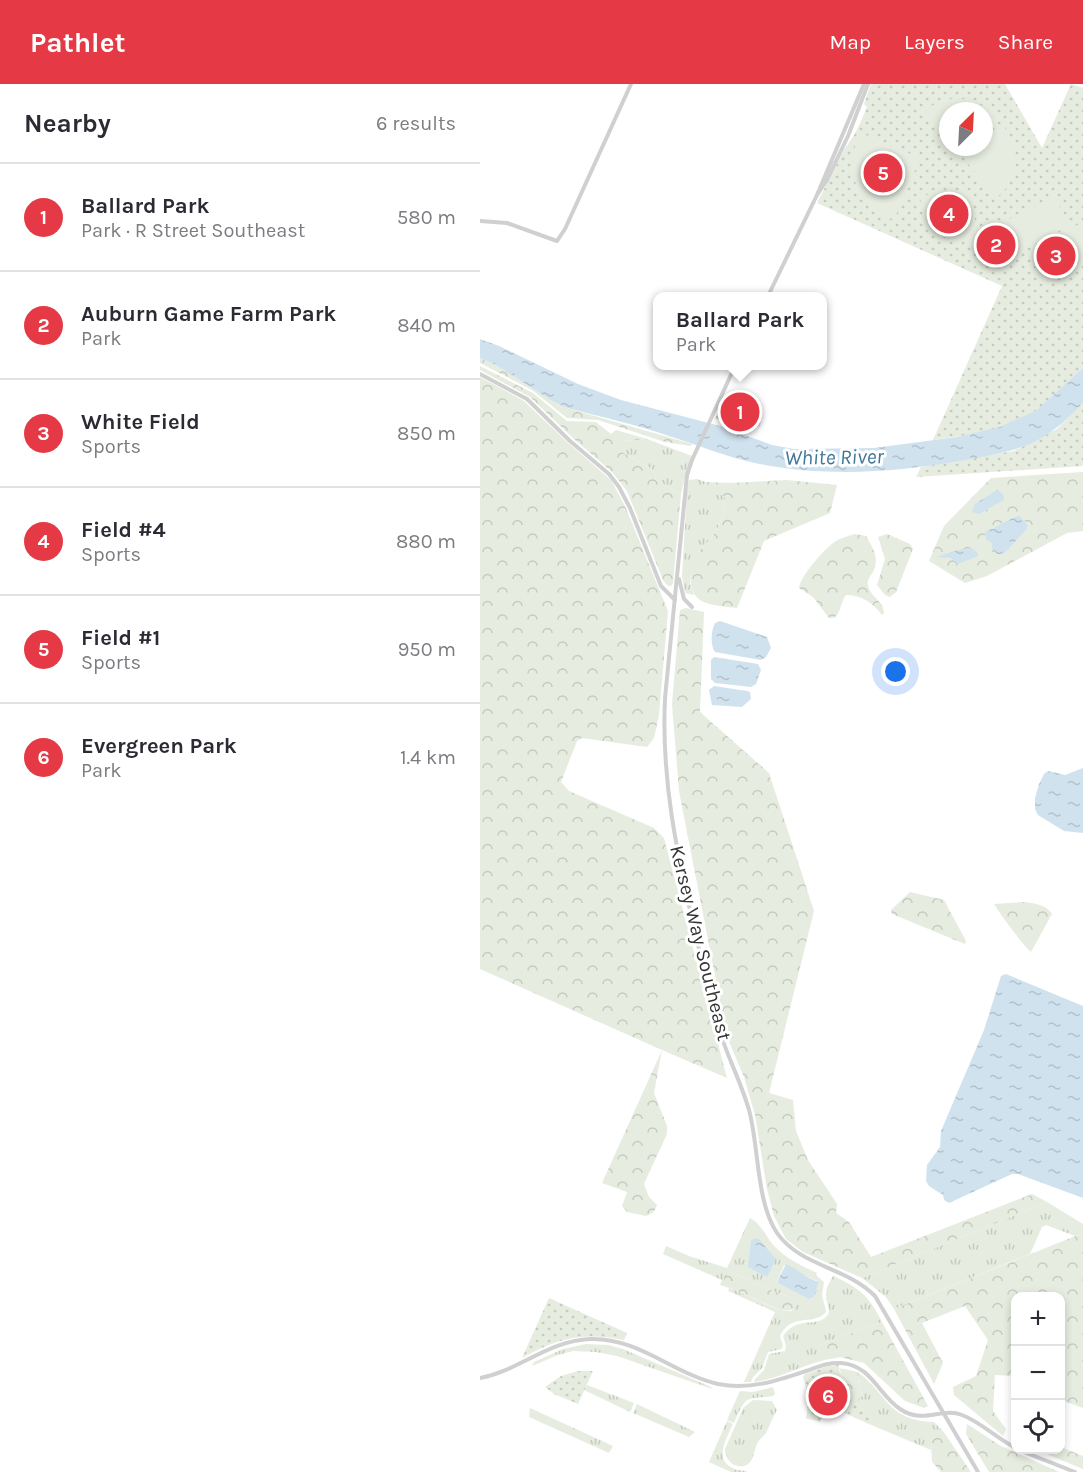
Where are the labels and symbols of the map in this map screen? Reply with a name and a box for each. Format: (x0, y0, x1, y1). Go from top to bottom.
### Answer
north arrow (939, 102, 993, 156)
pin: 5 (864, 150, 902, 196)
pin: 4 (930, 192, 968, 236)
pin: 2 (976, 222, 1016, 268)
pin: 3 (1036, 234, 1076, 279)
pin: 1 (720, 390, 760, 434)
water label: White River (784, 444, 884, 470)
your location (881, 657, 910, 686)
street label: Kersey Way Southeast (665, 843, 736, 1044)
pin: 6 (808, 1374, 848, 1418)

